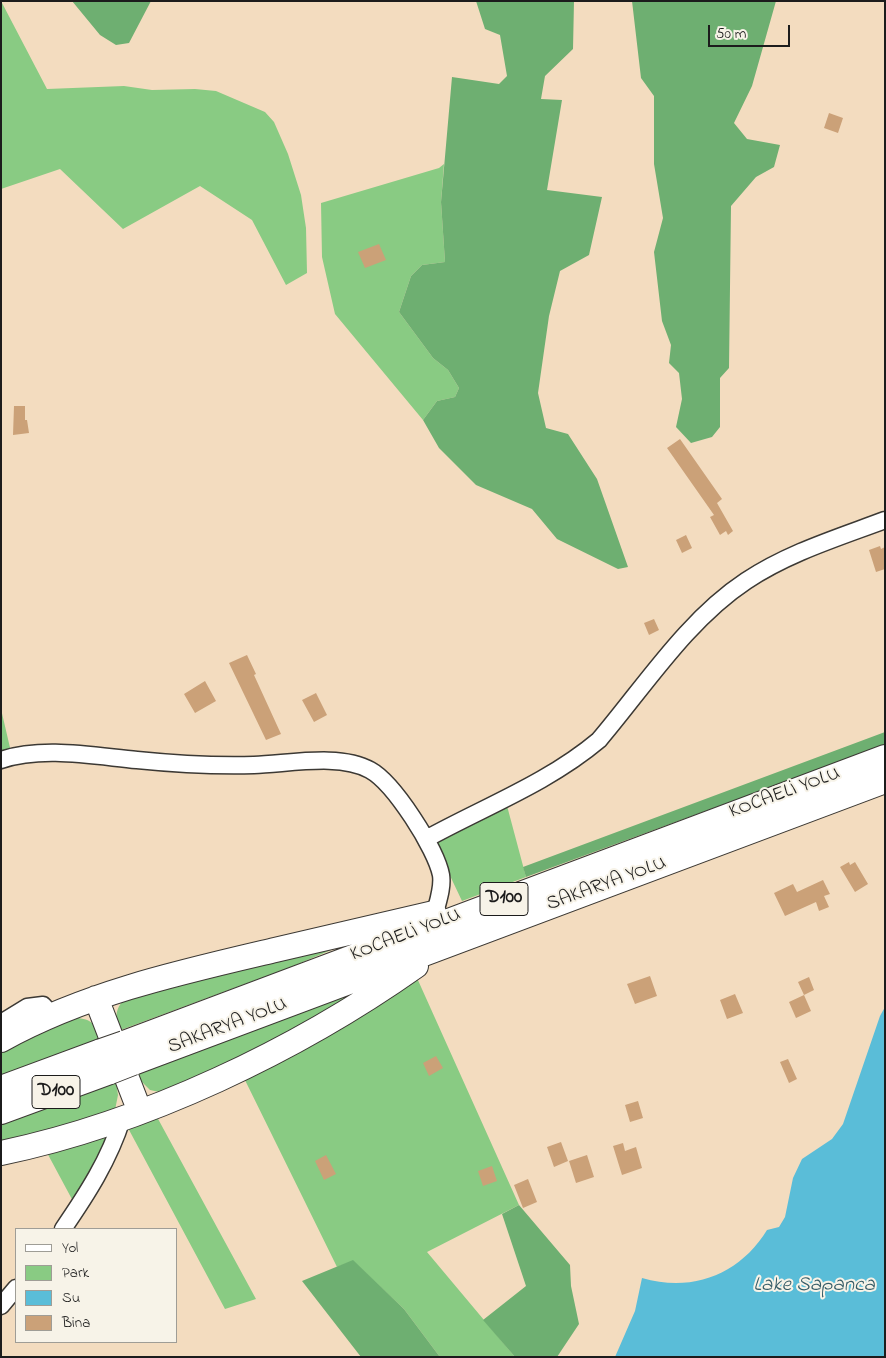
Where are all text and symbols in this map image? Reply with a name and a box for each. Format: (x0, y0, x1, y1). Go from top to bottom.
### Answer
scale bar (711, 15, 794, 47)
text: 50 m (716, 23, 746, 45)
street label: KOCAELİ YOLU (726, 763, 844, 825)
street label: SAKARYA YOLU (544, 852, 670, 918)
road number: D100 (480, 882, 528, 916)
street label: KOCAELİ YOLU (347, 904, 465, 968)
street label: SAKARYA YOLU (165, 993, 291, 1061)
road number: D100 (32, 1076, 80, 1108)
legend (15, 1228, 178, 1343)
text: Yol (62, 1237, 78, 1259)
text: Park (62, 1262, 89, 1284)
water label: Lake Sapanca (753, 1274, 875, 1300)
text: Su (62, 1287, 80, 1309)
text: Bina (62, 1312, 90, 1334)

